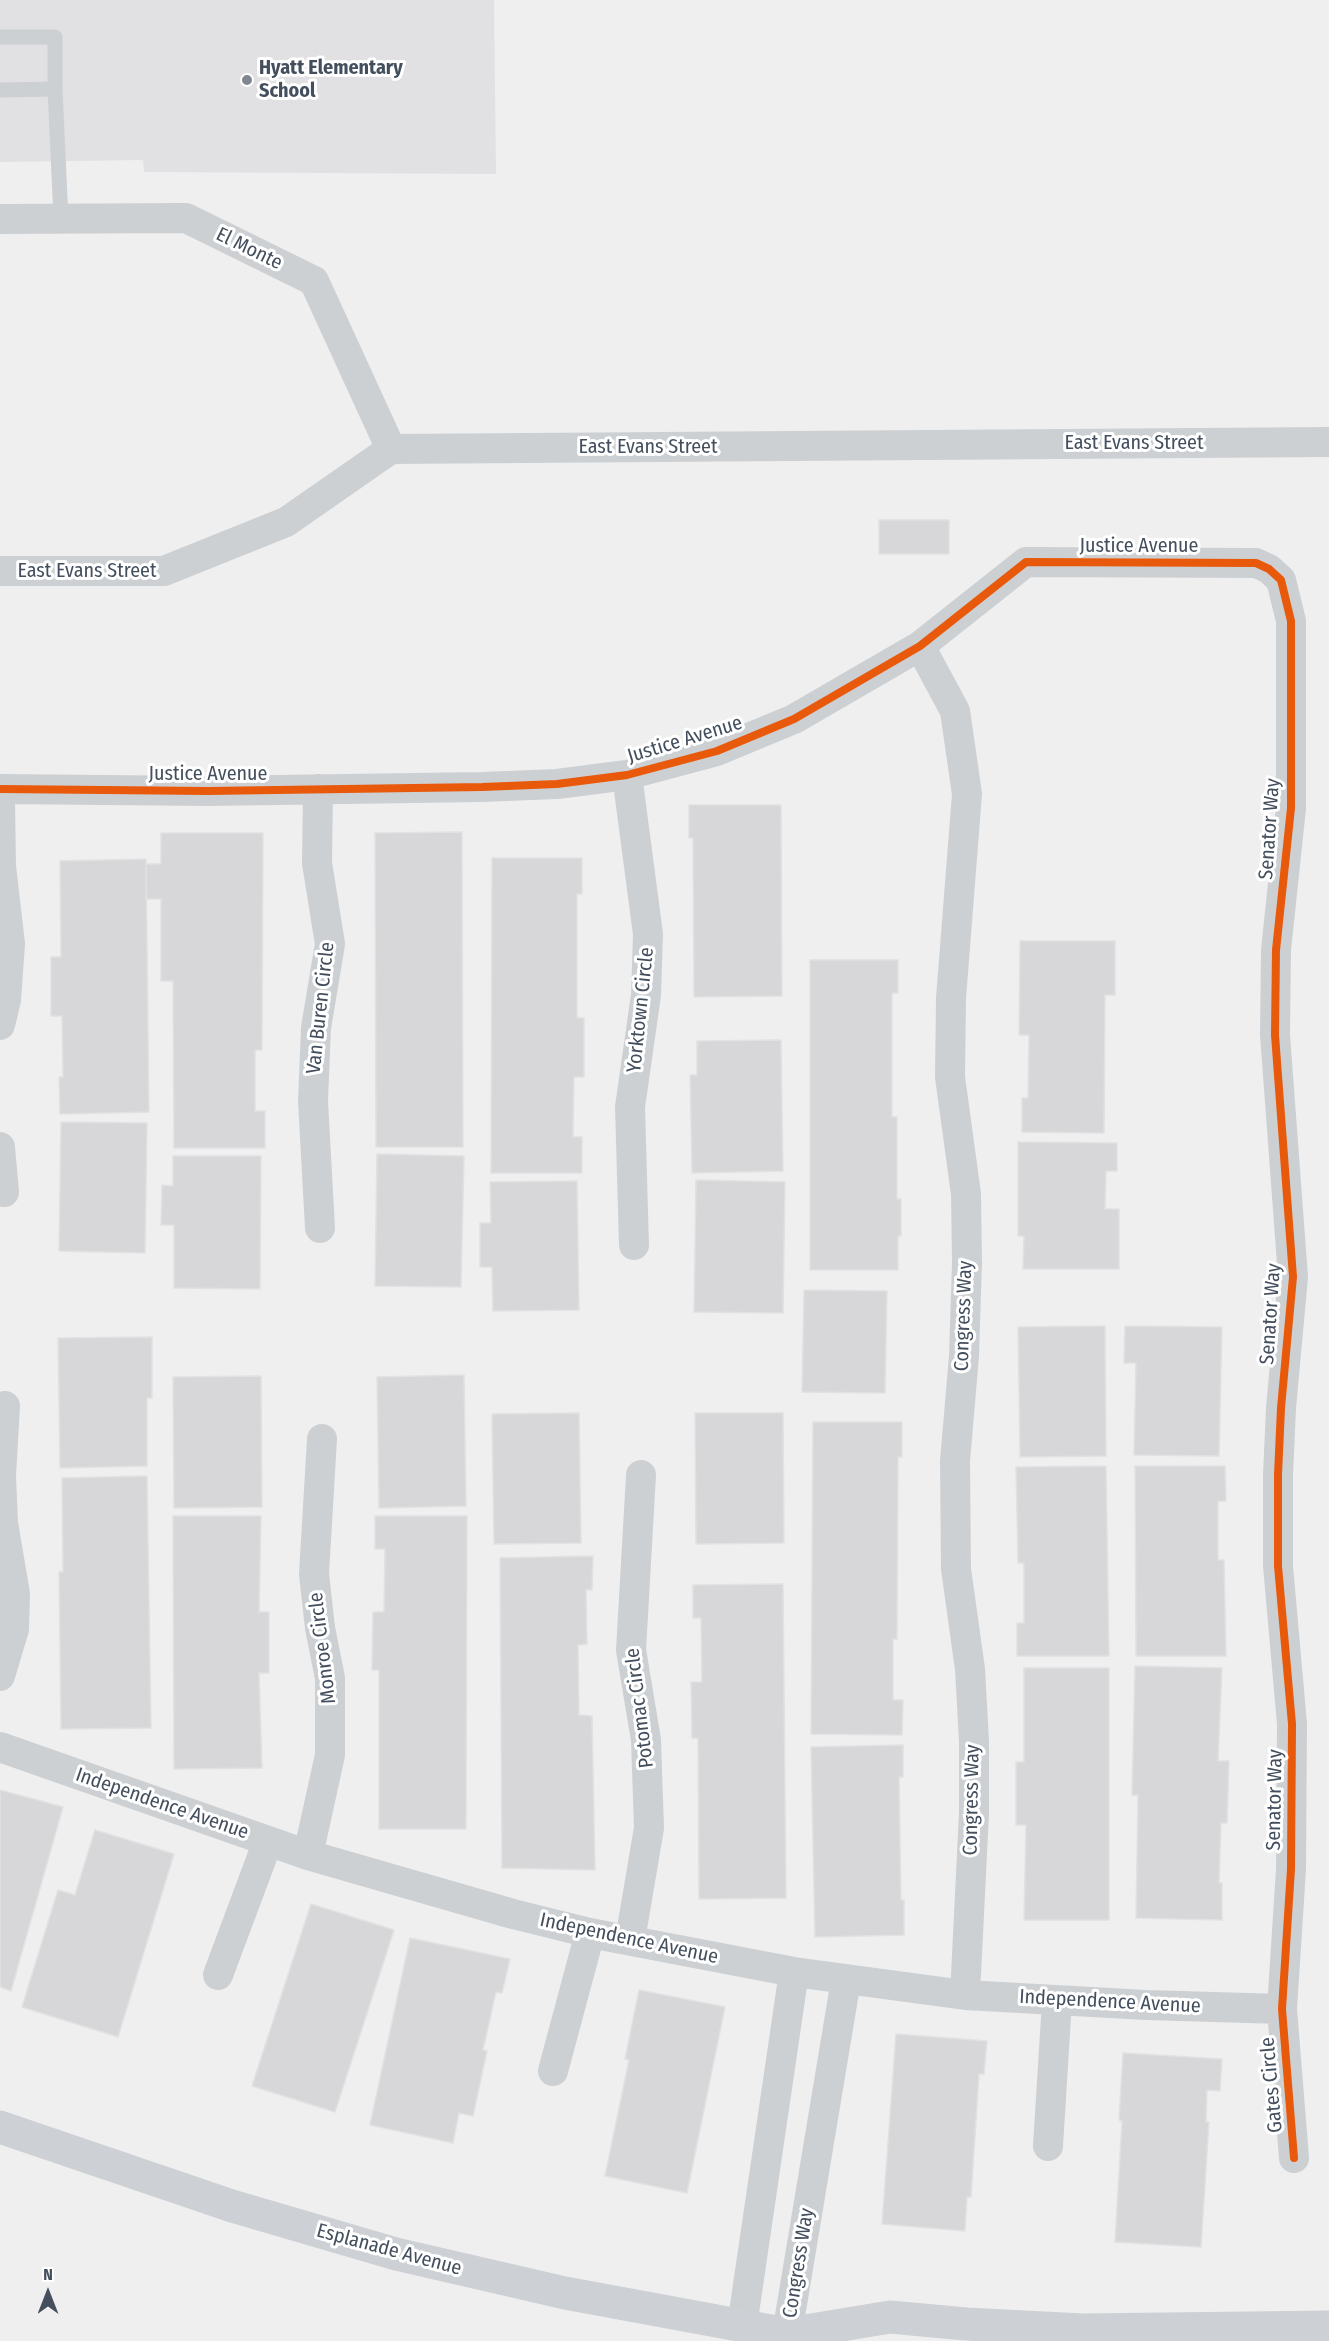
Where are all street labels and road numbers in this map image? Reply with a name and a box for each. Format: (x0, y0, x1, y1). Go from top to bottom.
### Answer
street label: El Monte (212, 223, 286, 275)
street label: East Evans Street (1065, 431, 1203, 455)
street label: East Evans Street (579, 435, 717, 459)
street label: Justice Avenue (1080, 534, 1198, 558)
street label: East Evans Street (18, 559, 156, 583)
street label: Justice Avenue (625, 711, 745, 769)
street label: Justice Avenue (149, 762, 267, 786)
street label: Senator Way (1254, 778, 1286, 880)
street label: Van Buren Circle (302, 941, 340, 1075)
street label: Yorktown Circle (622, 946, 660, 1074)
street label: Congress Way (950, 1260, 978, 1372)
street label: Senator Way (1255, 1263, 1287, 1365)
street label: Monroe Circle (304, 1591, 342, 1705)
street label: Potomac Circle (621, 1647, 659, 1769)
street label: Congress Way (959, 1744, 985, 1856)
street label: Senator Way (1262, 1749, 1288, 1851)
street label: Independence Avenue (72, 1763, 252, 1845)
street label: Independence Avenue (538, 1908, 720, 1970)
street label: Independence Avenue (1019, 1985, 1201, 2019)
street label: Gates Circle (1256, 2036, 1288, 2134)
street label: Congress Way (778, 2206, 820, 2320)
street label: Esplanade Avenue (314, 2219, 464, 2281)

